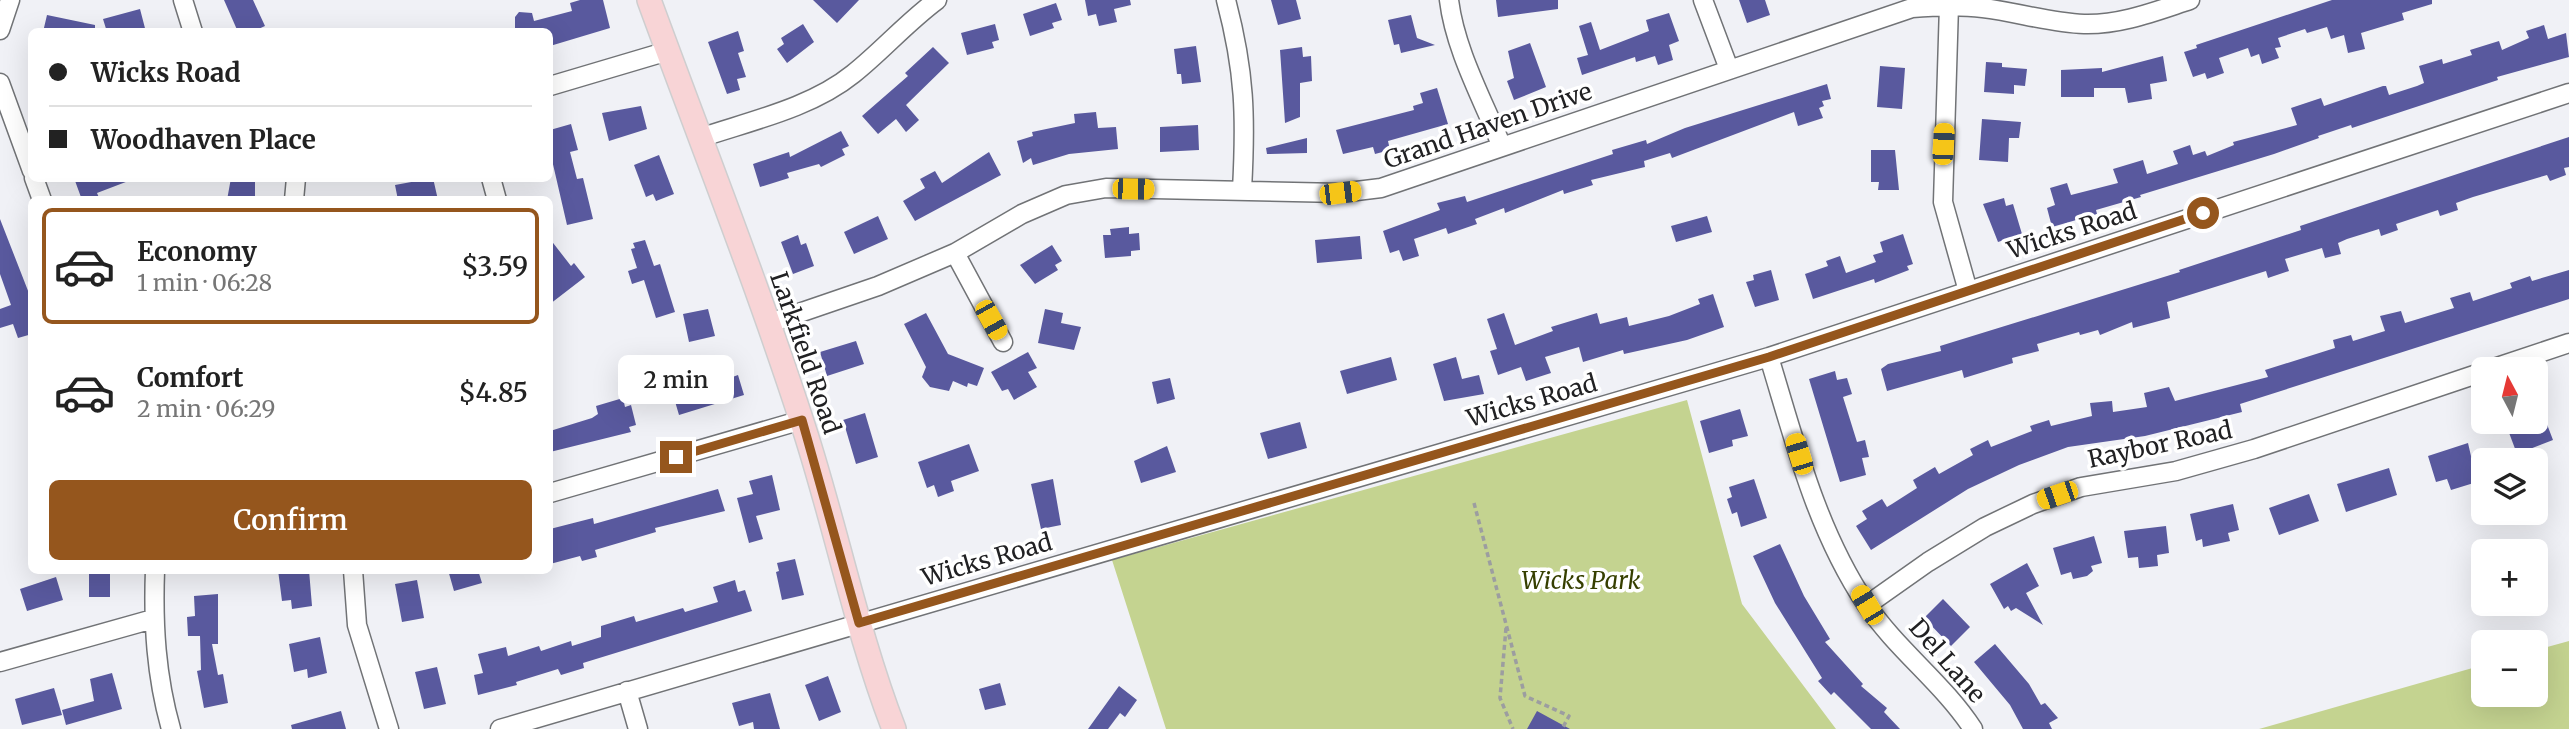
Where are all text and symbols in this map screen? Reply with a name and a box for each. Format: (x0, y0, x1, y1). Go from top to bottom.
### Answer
text: Wicks Road (91, 56, 241, 89)
street label: Grand Haven Drive (1380, 75, 1596, 176)
car (1932, 122, 1955, 166)
text: Woodhaven Place (91, 123, 316, 156)
car (1112, 178, 1155, 200)
car (1318, 180, 1363, 206)
street label: Wicks Road (2002, 195, 2140, 266)
route start (2187, 197, 2219, 229)
icon: car (53, 235, 116, 298)
text: Economy (137, 235, 257, 268)
text: $3.59 (461, 250, 528, 283)
text: 1 min · 06:28 (137, 268, 272, 297)
street label: Larkfield Road (763, 268, 848, 438)
car (972, 297, 1011, 343)
callout: 2 min (618, 356, 734, 405)
north arrow (2471, 357, 2548, 434)
map controls (2471, 357, 2548, 707)
icon: car (53, 361, 116, 424)
text: Comfort (137, 361, 243, 394)
text: 2 min (644, 365, 708, 394)
street label: Wicks Road (1462, 367, 1601, 434)
text: $4.85 (459, 376, 528, 409)
text: 2 min · 06:29 (137, 394, 275, 423)
street label: Raybor Road (2085, 414, 2235, 475)
car (1783, 431, 1816, 477)
route end (660, 441, 692, 473)
button: layers (2471, 448, 2548, 525)
car (2034, 478, 2081, 512)
button: Confirm (49, 480, 532, 560)
street label: Wicks Road (917, 526, 1056, 593)
button: + (2471, 539, 2548, 616)
park label: Wicks Park (1521, 565, 1641, 596)
car (1848, 582, 1887, 628)
street label: Del Lane (1903, 612, 1992, 709)
button: − (2471, 630, 2548, 707)

